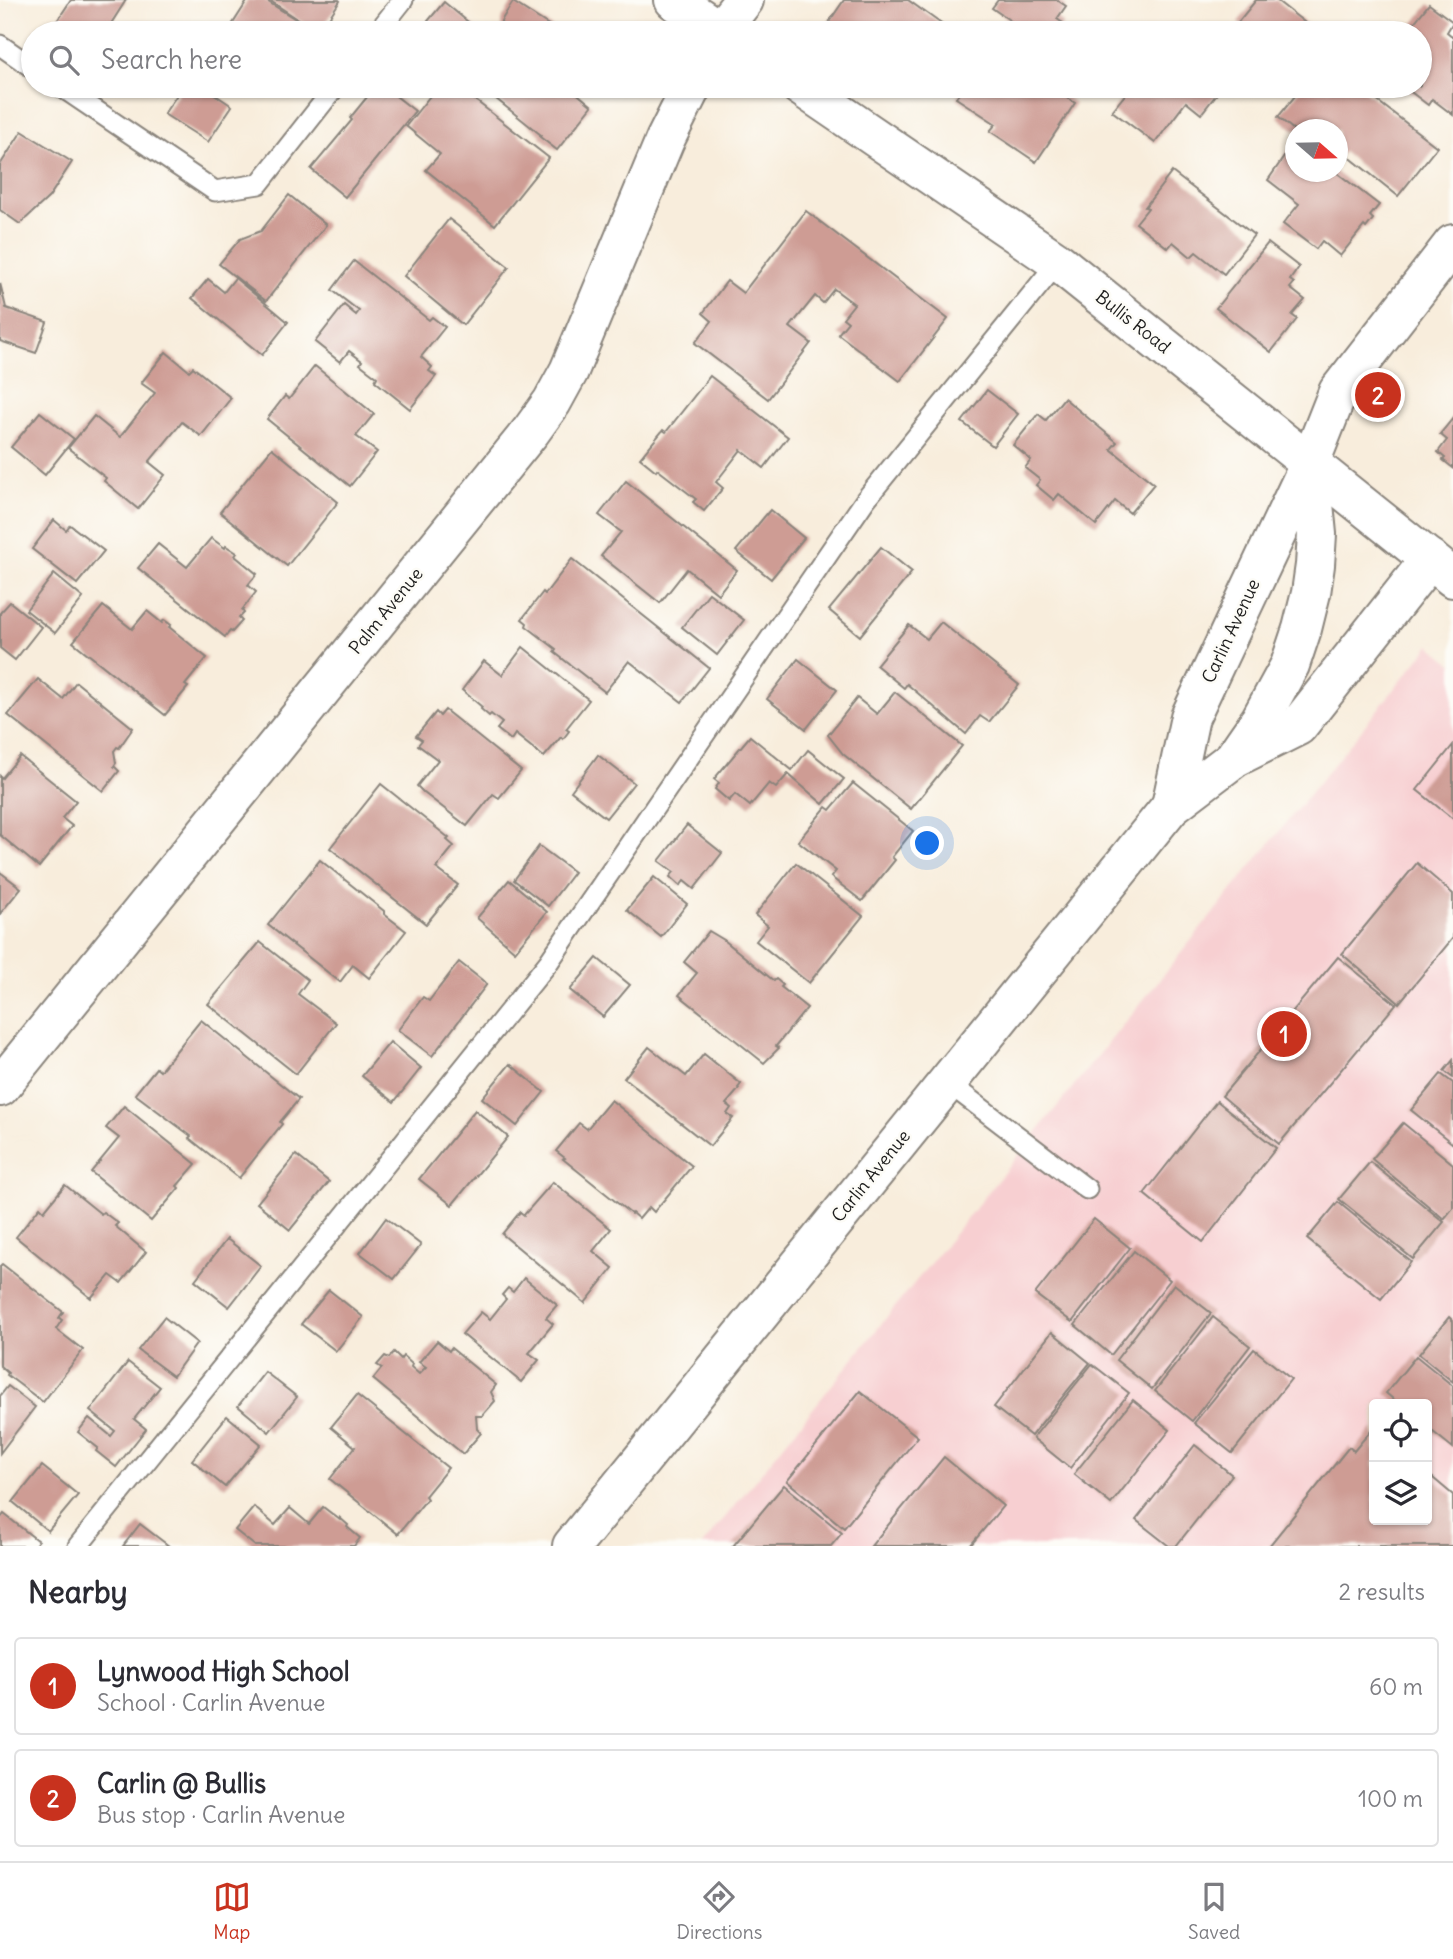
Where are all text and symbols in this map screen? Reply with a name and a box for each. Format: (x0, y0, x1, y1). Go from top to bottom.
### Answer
search box (21, 21, 1432, 98)
icon: search (45, 41, 83, 79)
text: Search here (101, 43, 242, 76)
north arrow (1285, 119, 1348, 182)
street label: Bullis Road (1091, 285, 1176, 358)
pin: 2 (1355, 369, 1401, 421)
street label: Palm Avenue (344, 563, 428, 659)
street label: Carlin Avenue (1196, 575, 1265, 687)
your location (910, 826, 944, 860)
pin: 1 (1261, 1008, 1307, 1060)
street label: Carlin Avenue (826, 1125, 915, 1227)
map controls (1369, 1399, 1432, 1525)
button: locate (1369, 1399, 1432, 1462)
button: layers (1369, 1462, 1432, 1525)
text: Nearby (28, 1573, 128, 1611)
text: 2 results (1339, 1577, 1425, 1606)
text: Lynwood High School (97, 1655, 350, 1688)
text: 1 (48, 1672, 58, 1701)
text: 60 m (1369, 1672, 1423, 1701)
text: School · Carlin Avenue (97, 1688, 325, 1717)
text: Carlin @ Bullis (97, 1767, 266, 1800)
text: 2 (47, 1784, 59, 1813)
text: 100 m (1358, 1784, 1423, 1813)
text: Bus stop · Carlin Avenue (97, 1800, 345, 1829)
tab: Map (213, 1878, 251, 1944)
tab: Directions (677, 1878, 762, 1944)
tab: Saved (1188, 1878, 1240, 1944)

